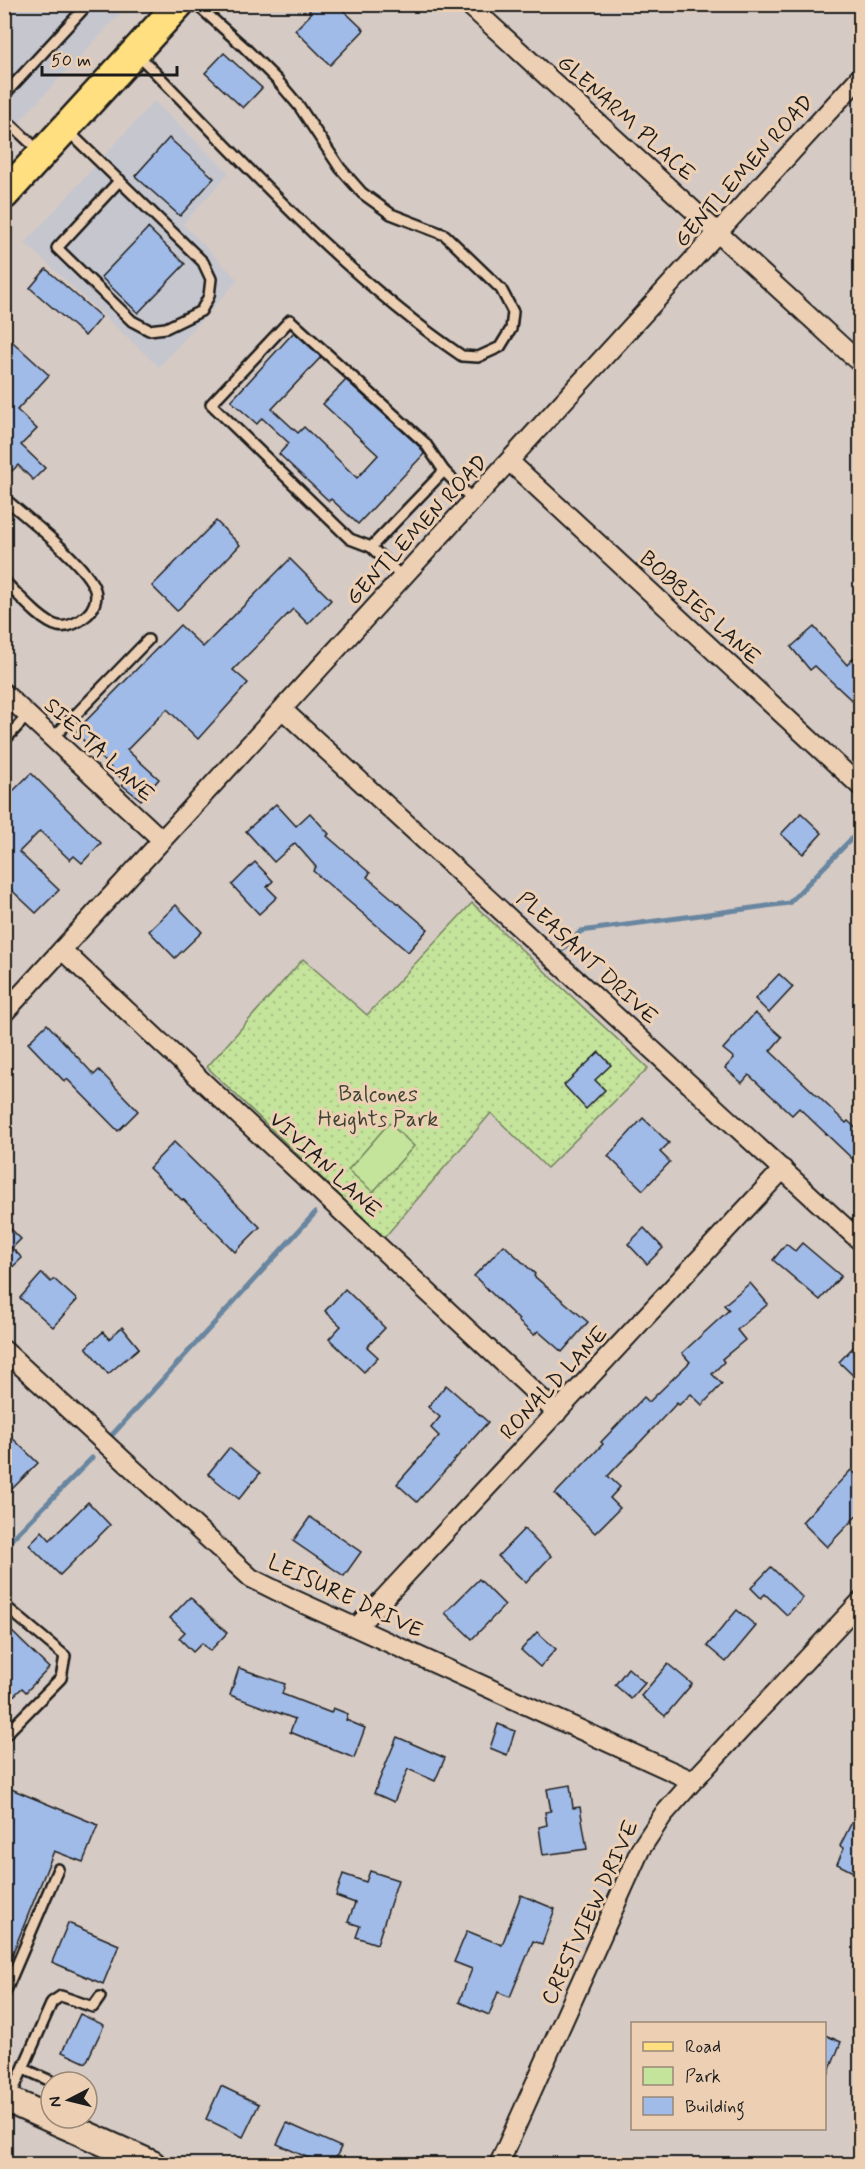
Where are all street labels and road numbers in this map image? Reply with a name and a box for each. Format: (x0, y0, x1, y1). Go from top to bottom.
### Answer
street label: GLENARM PLACE (551, 49, 701, 188)
street label: GENTLEMEN ROAD (669, 89, 820, 253)
street label: GENTLEMEN ROAD (340, 449, 494, 612)
street label: BOBBIES LANE (633, 545, 766, 672)
street label: SIESTA LANE (38, 692, 160, 809)
street label: PLEASANT DRIVE (510, 886, 663, 1031)
street label: VIVIAN LANE (263, 1106, 387, 1225)
street label: RONALD LANE (494, 1320, 614, 1446)
street label: LEISURE DRIVE (263, 1549, 427, 1645)
street label: CRESTVIEW DRIVE (536, 1816, 646, 2010)

